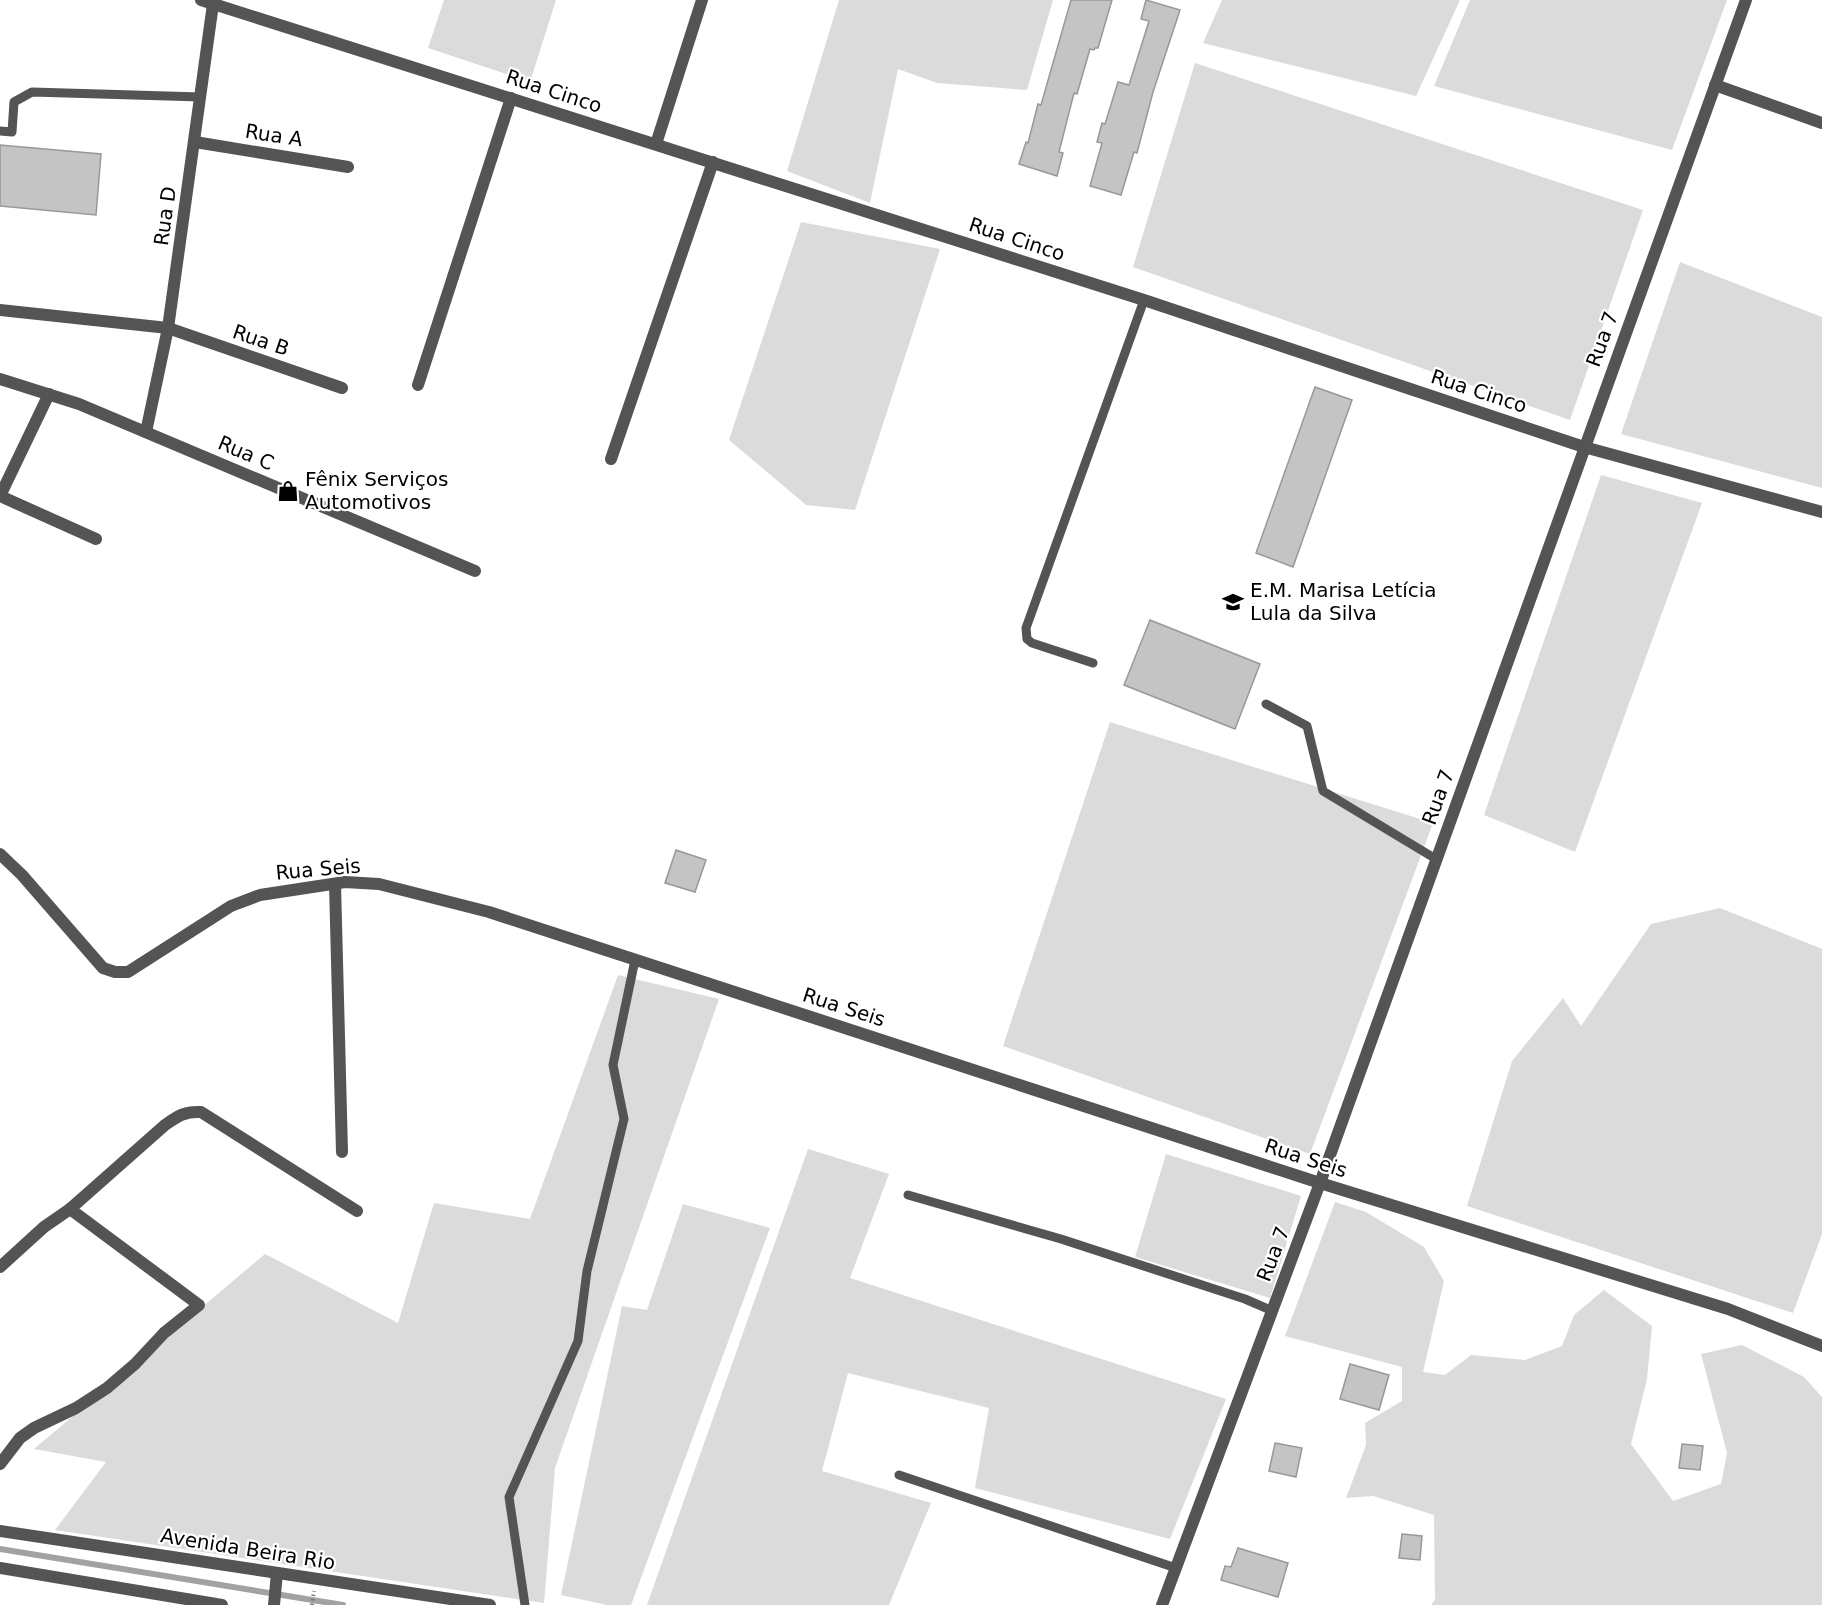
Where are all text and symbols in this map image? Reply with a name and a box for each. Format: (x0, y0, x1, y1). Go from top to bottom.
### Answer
street label: Rua Cinco (503, 64, 605, 118)
street label: Rua A (243, 119, 305, 151)
street label: Rua D (149, 185, 181, 247)
street label: Rua Cinco (966, 212, 1068, 266)
street label: Rua 7 (1581, 308, 1623, 370)
street label: Rua B (230, 319, 292, 361)
street label: Rua Cinco (1428, 364, 1530, 418)
street label: Rua C (214, 431, 278, 475)
place label: Fênix Serviços Automotivos (305, 467, 448, 514)
shop icon: Fênix Serviços Automotivos (276, 479, 300, 503)
place label: E.M. Marisa Letícia Lula da Silva (1250, 578, 1437, 625)
school or university icon: E.M. Marisa Letícia Lula da Silva (1221, 590, 1245, 614)
street label: Rua 7 (1417, 766, 1459, 828)
street label: Rua Seis (274, 853, 362, 885)
street label: Rua Seis (800, 982, 888, 1032)
street label: Rua Seis (1262, 1133, 1350, 1183)
street label: Rua 7 (1252, 1223, 1294, 1285)
street label: Avenida Beira Rio (159, 1523, 337, 1575)

